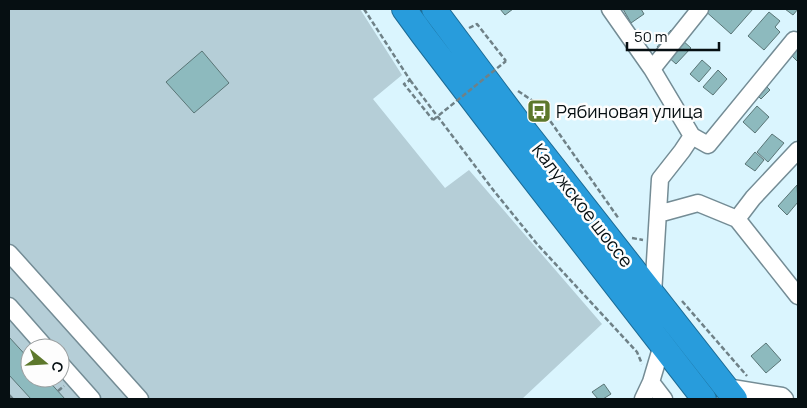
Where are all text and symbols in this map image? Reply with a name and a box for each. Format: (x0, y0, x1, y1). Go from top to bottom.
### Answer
scale bar (627, 20, 720, 52)
text: 50 m (634, 26, 668, 47)
bus stop icon: Рябиновая улица (526, 98, 552, 124)
place label: Рябиновая улица (556, 99, 703, 123)
street label: Калужское шоссе (527, 138, 639, 272)
north arrow (20, 338, 70, 388)
text: С (47, 359, 68, 375)

